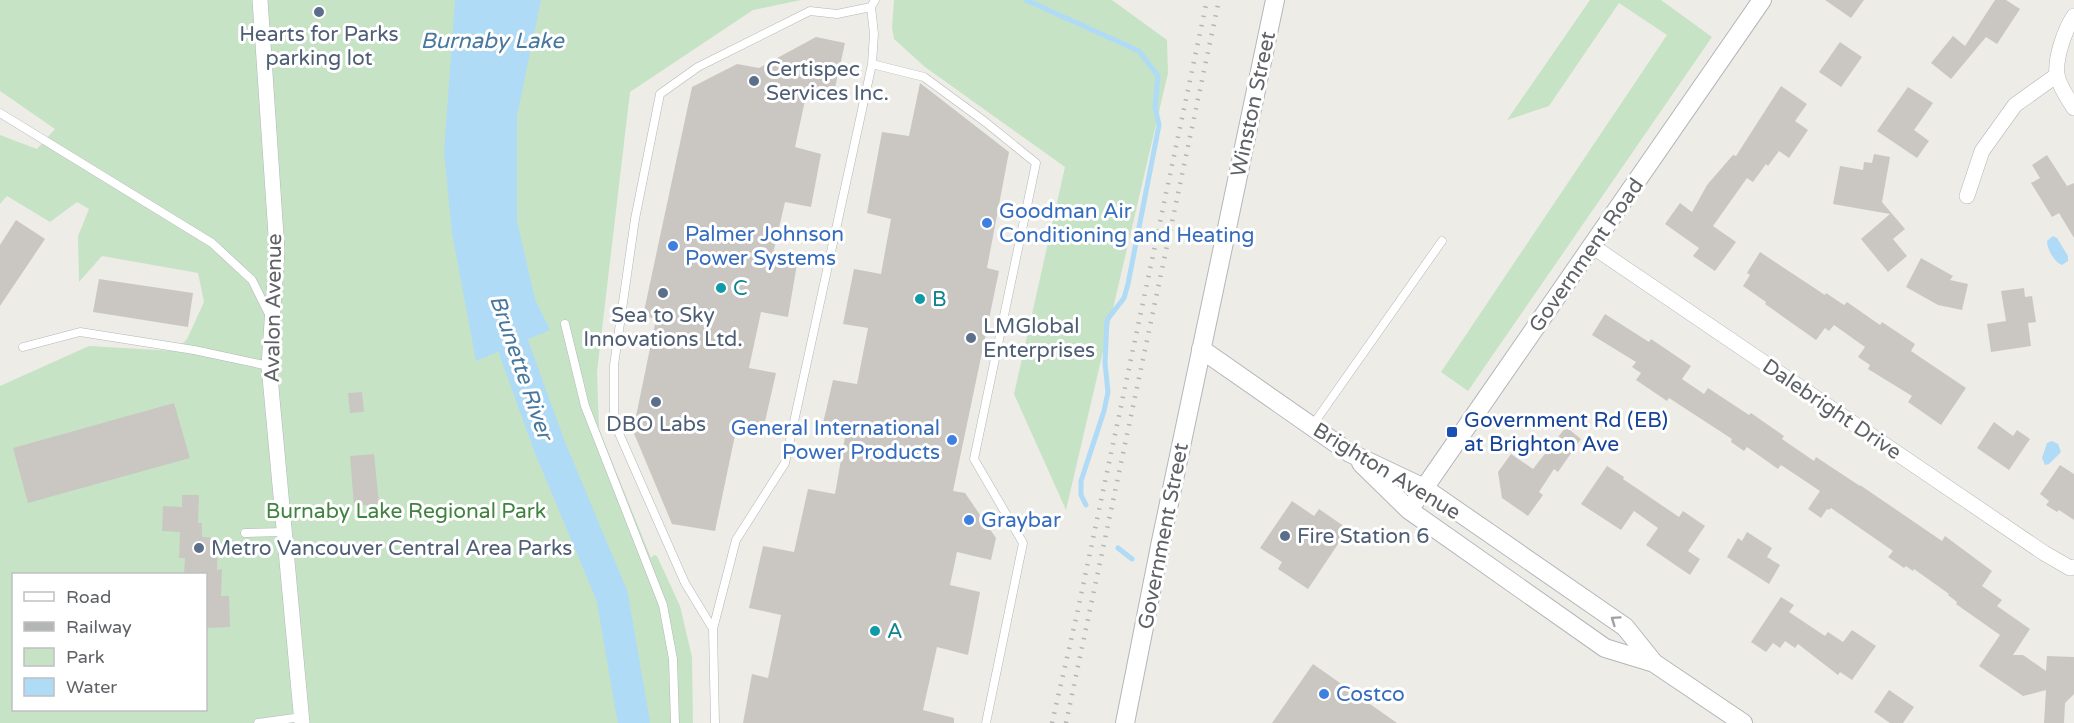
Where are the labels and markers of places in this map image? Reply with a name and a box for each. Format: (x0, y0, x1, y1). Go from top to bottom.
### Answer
marker: Hearts for Parks parking lot (312, 5, 326, 19)
place label: Hearts for Parks parking lot (239, 22, 399, 71)
place label: Certispec Services Inc. (766, 57, 889, 106)
marker: Certispec Services Inc. (747, 74, 761, 88)
place label: Goodman Air Conditioning and Heating (999, 199, 1254, 248)
marker: Goodman Air Conditioning and Heating (980, 216, 994, 230)
place label: Palmer Johnson Power Systems (685, 222, 844, 271)
marker: Palmer Johnson Power Systems (666, 239, 680, 253)
place label: C (733, 276, 748, 301)
marker: C (714, 281, 728, 295)
marker: Sea to Sky Innovations Ltd. (656, 286, 670, 300)
place label: B (932, 287, 947, 312)
marker: B (913, 292, 927, 306)
place label: Sea to Sky Innovations Ltd. (583, 303, 743, 352)
place label: LMGlobal Enterprises (983, 314, 1095, 363)
marker: LMGlobal Enterprises (964, 331, 978, 345)
marker: DBO Labs (649, 395, 663, 409)
place label: Government Rd (EB) at Brighton Ave (1464, 408, 1668, 457)
place label: DBO Labs (606, 412, 706, 437)
place label: General International Power Products (731, 416, 940, 465)
marker: Government Rd (EB) at Brighton Ave (1445, 425, 1459, 439)
marker: General International Power Products (945, 433, 959, 447)
place label: Graybar (981, 508, 1061, 533)
marker: Graybar (962, 513, 976, 527)
place label: Fire Station 6 (1297, 524, 1429, 549)
marker: Fire Station 6 (1278, 529, 1292, 543)
place label: Metro Vancouver Central Area Parks (211, 536, 572, 561)
marker: Metro Vancouver Central Area Parks (192, 541, 206, 555)
place label: A (887, 619, 903, 644)
marker: A (868, 624, 882, 638)
place label: Costco (1336, 682, 1405, 707)
marker: Costco (1317, 687, 1331, 701)

